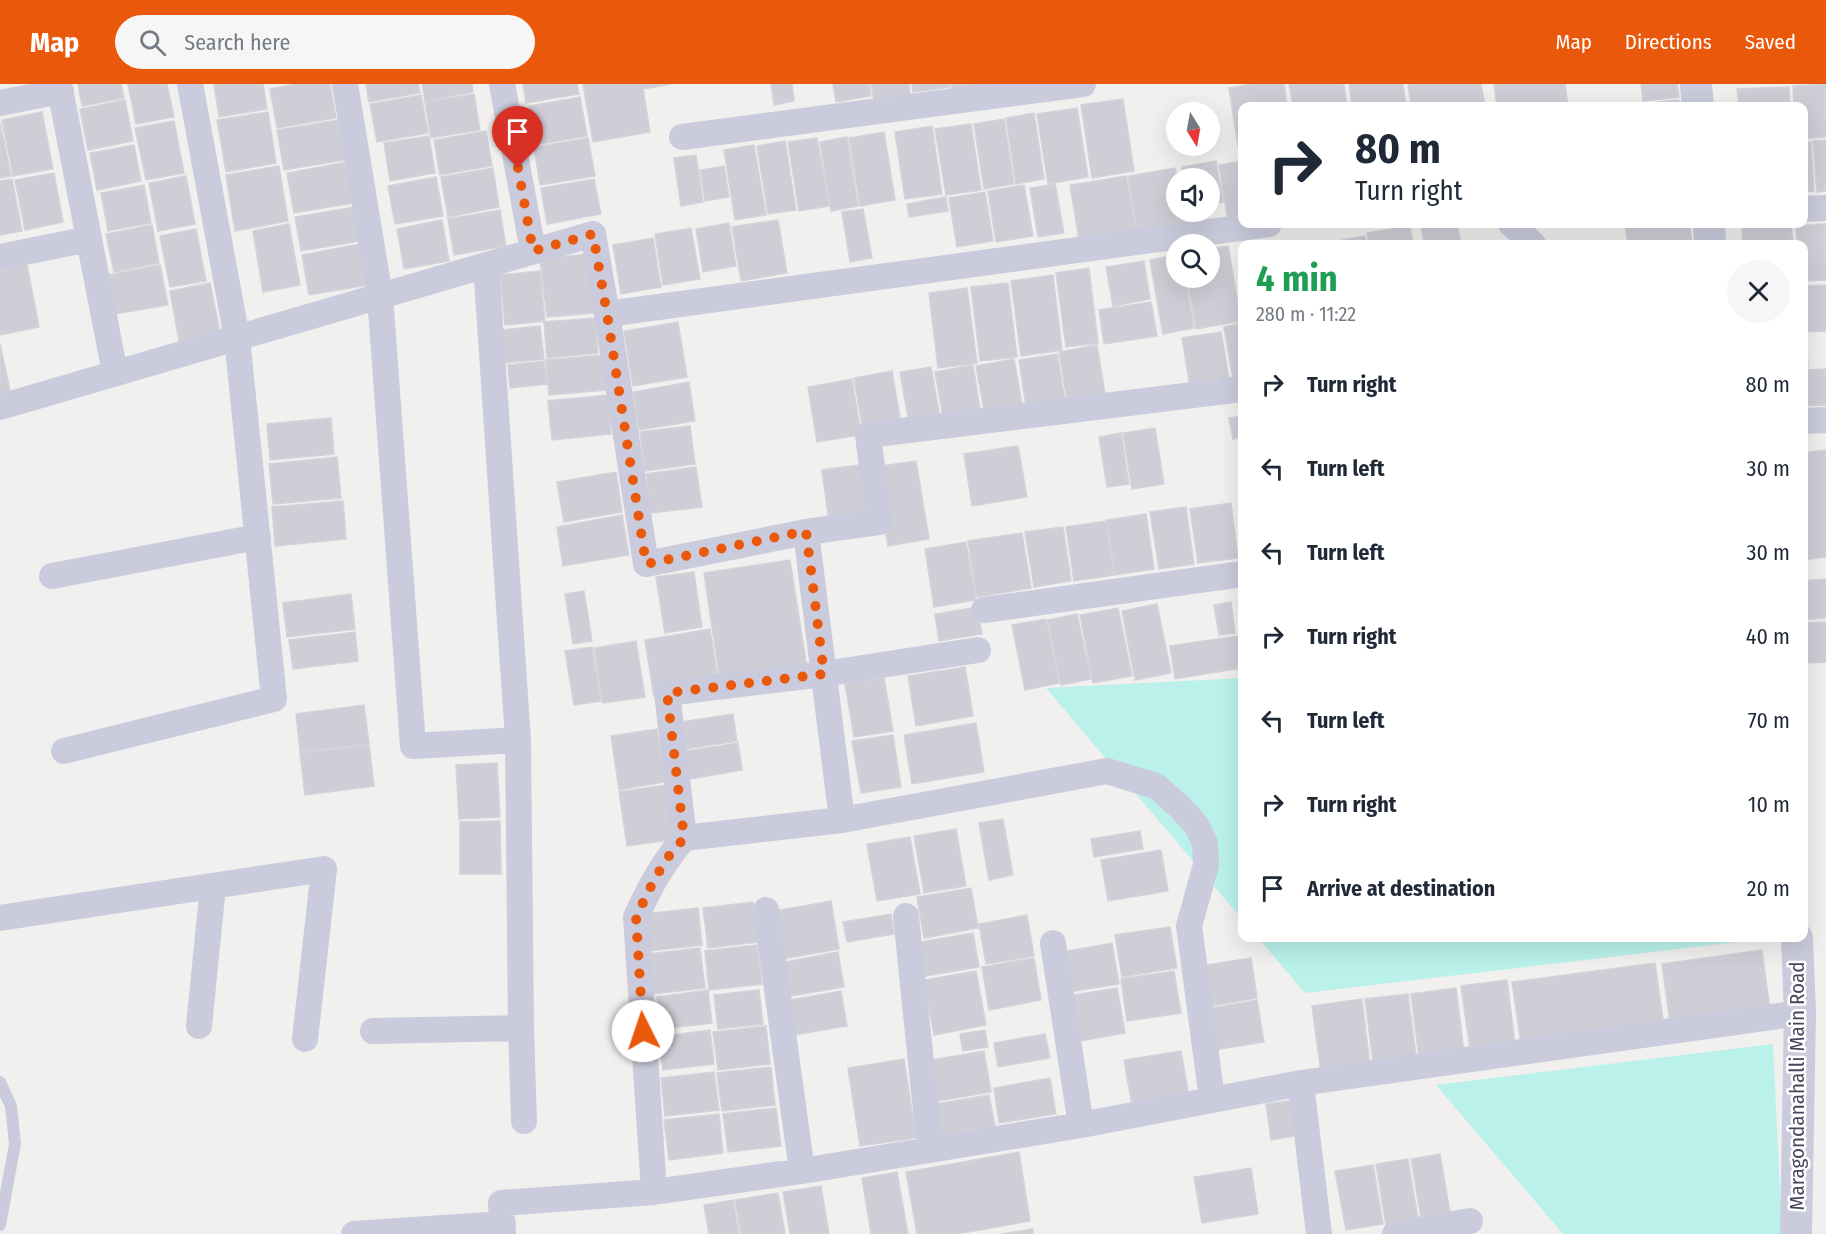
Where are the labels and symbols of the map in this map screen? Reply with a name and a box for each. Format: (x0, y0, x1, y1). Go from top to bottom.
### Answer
north arrow (1166, 102, 1220, 156)
pin (492, 106, 543, 168)
street label: Maragondanahalli Main Road (1784, 961, 1810, 1211)
position arrow (611, 999, 675, 1063)

